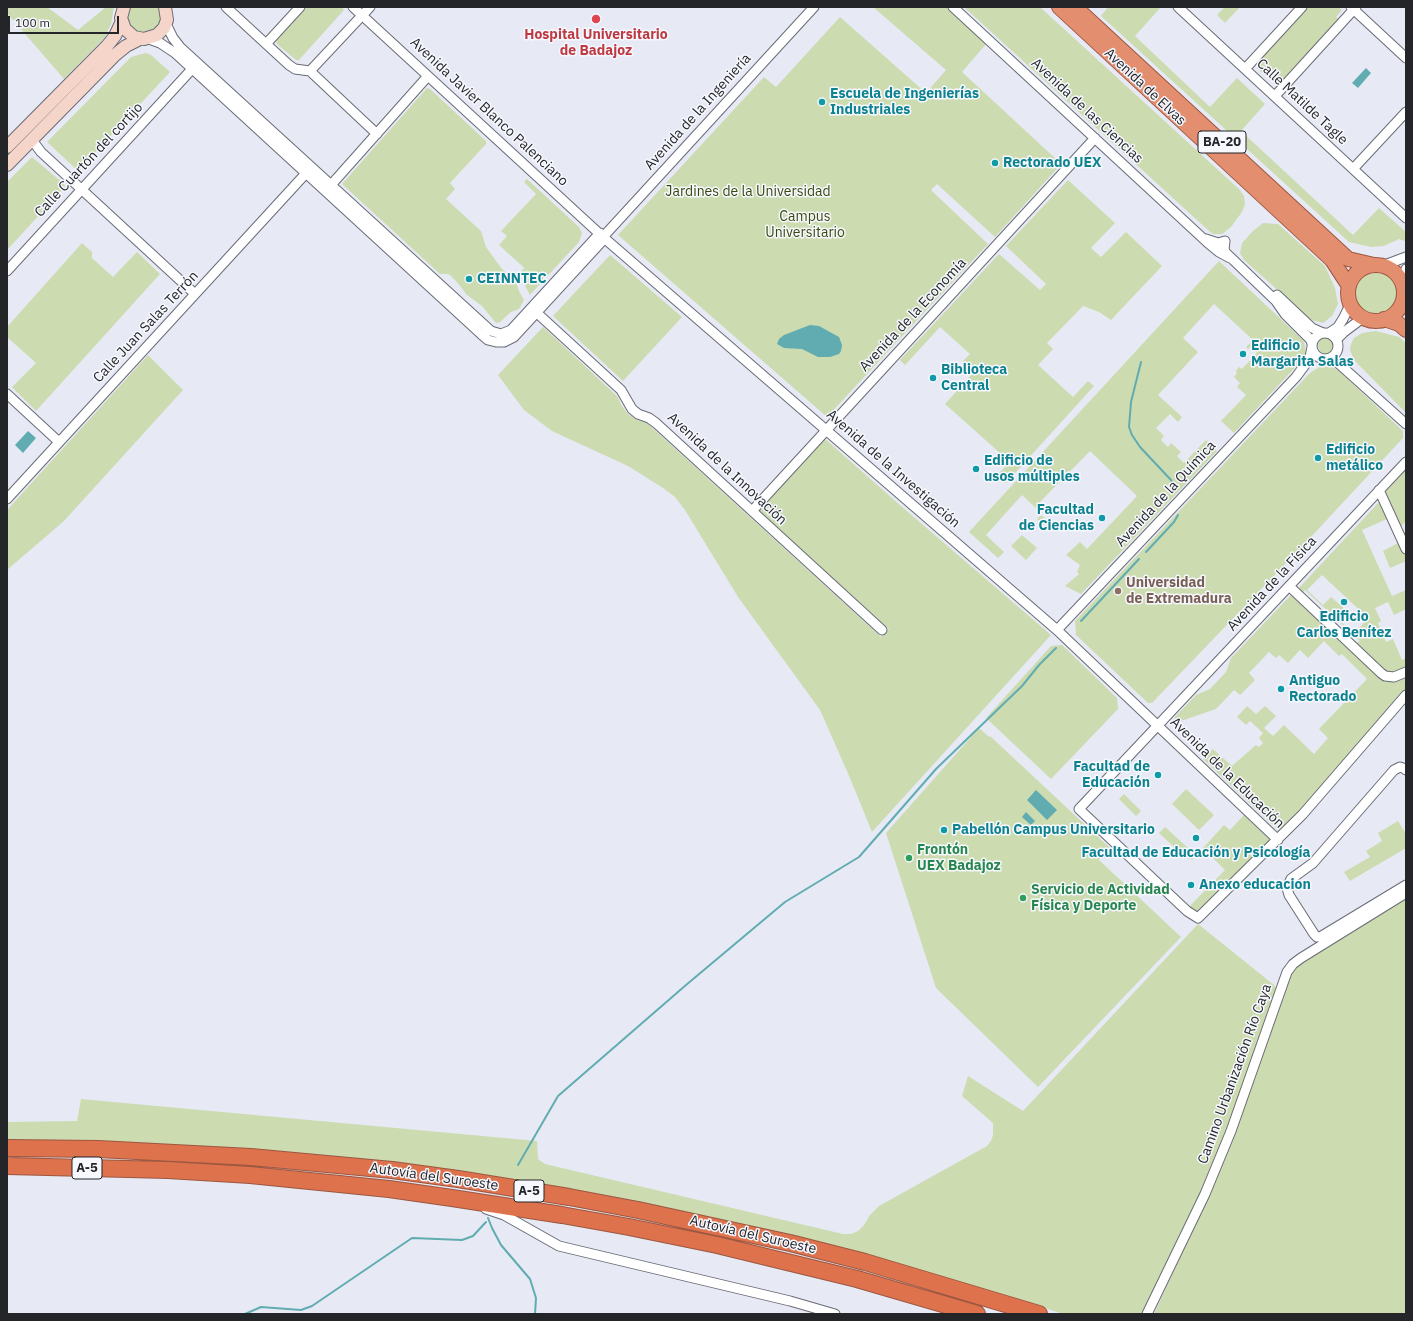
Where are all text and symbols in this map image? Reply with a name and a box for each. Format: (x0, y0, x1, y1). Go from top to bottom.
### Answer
scale bar (10, 8, 121, 34)
marker: Hospital Universitario de Badajoz (590, 13, 602, 25)
text: 100 m (15, 15, 50, 30)
place label: Hospital Universitario de Badajoz (524, 27, 668, 60)
street label: Avenida Javier Blanco Palenciano (406, 34, 572, 190)
street label: Avenida de Elvas (1101, 45, 1189, 129)
street label: Avenida de la Ingeniería (641, 50, 755, 174)
street label: Avenida de las Ciencias (1028, 55, 1146, 167)
street label: Calle Matilde Tagle (1253, 56, 1351, 148)
place label: Escuela de Ingenierías Industriales (830, 86, 979, 118)
marker: Escuela de Ingenierías Industriales (817, 97, 827, 107)
street label: Calle Cuartón del cortijo (31, 99, 147, 221)
road number: BA-20 (1198, 131, 1246, 153)
place label: Rectorado UEX (1003, 155, 1101, 171)
marker: Rectorado UEX (990, 158, 1000, 168)
park label: Jardines de la Universidad (665, 184, 831, 200)
park label: Campus Universitario (765, 209, 845, 242)
street label: Avenida de la Economía (856, 255, 970, 375)
street label: Calle Juan Salas Terrón (90, 268, 202, 386)
place label: CEINNTEC (477, 271, 547, 287)
marker: CEINNTEC (464, 274, 474, 284)
place label: Edificio Margarita Salas (1251, 338, 1354, 370)
marker: Edificio Margarita Salas (1238, 349, 1248, 359)
place label: Biblioteca Central (941, 362, 1007, 394)
marker: Biblioteca Central (928, 373, 938, 383)
street label: Avenida de la Investigación (823, 406, 963, 532)
street label: Avenida de la Innovación (664, 409, 790, 529)
street label: Avenida de la Química (1113, 438, 1219, 550)
place label: Edificio metálico (1326, 442, 1383, 474)
place label: Edificio de usos múltiples (984, 453, 1080, 486)
marker: Edificio metálico (1313, 453, 1323, 463)
marker: Edificio de usos múltiples (971, 464, 981, 474)
place label: Facultad de Ciencias (1019, 502, 1094, 534)
marker: Facultad de Ciencias (1097, 513, 1107, 523)
street label: Avenida de la Física (1224, 533, 1320, 635)
place label: Universidad de Extremadura (1126, 575, 1232, 608)
marker: Universidad de Extremadura (1113, 586, 1123, 596)
marker: Edificio Carlos Benítez (1339, 597, 1349, 607)
place label: Edificio Carlos Benítez (1296, 609, 1392, 642)
place label: Antiguo Rectorado (1289, 673, 1356, 706)
marker: Antiguo Rectorado (1276, 684, 1286, 694)
street label: Avenida de la Educación (1166, 714, 1288, 832)
place label: Facultad de Educación (1073, 759, 1150, 792)
marker: Facultad de Educación (1153, 770, 1163, 780)
place label: Pabellón Campus Universitario (952, 822, 1155, 838)
marker: Pabellón Campus Universitario (939, 825, 949, 835)
marker: Facultad de Educación y Psicología (1191, 833, 1201, 843)
place label: Frontón UEX Badajoz (917, 842, 1001, 874)
place label: Facultad de Educación y Psicología (1081, 845, 1311, 861)
marker: Frontón UEX Badajoz (904, 853, 914, 863)
place label: Anexo educacion (1199, 877, 1311, 893)
marker: Anexo educacion (1186, 880, 1196, 890)
place label: Servicio de Actividad Física y Deporte (1031, 882, 1170, 914)
marker: Servicio de Actividad Física y Deporte (1018, 893, 1028, 903)
street label: Camino Urbanización Río Caya (1195, 982, 1275, 1166)
road number: A-5 (72, 1157, 102, 1179)
street label: Autovía del Suroeste (369, 1160, 499, 1194)
road number: A-5 (514, 1180, 544, 1202)
street label: Autovía del Suroeste (688, 1212, 818, 1258)

